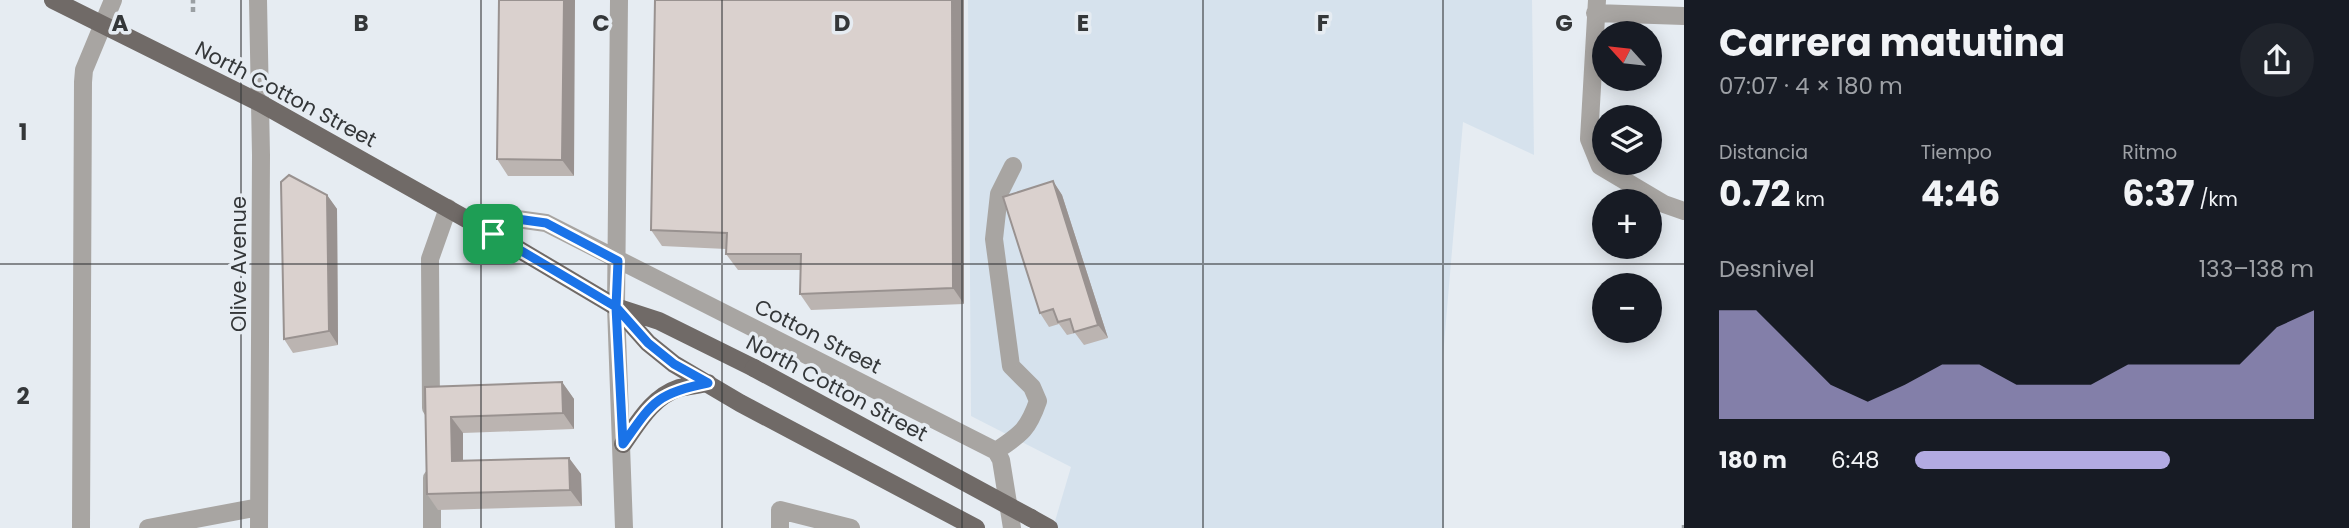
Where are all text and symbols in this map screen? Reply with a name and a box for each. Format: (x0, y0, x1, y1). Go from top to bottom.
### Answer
text: A (112, 7, 129, 39)
text: B (353, 7, 369, 39)
text: C (592, 7, 610, 39)
text: D (834, 7, 850, 39)
text: E (1077, 7, 1089, 39)
text: F (1317, 7, 1329, 39)
text: G (1555, 7, 1573, 39)
text: Carrera matutina (1719, 16, 2065, 69)
north arrow (1592, 21, 1662, 91)
map controls (1592, 21, 1662, 343)
button: share (2240, 23, 2314, 97)
street label: North Cotton Street (190, 34, 382, 154)
text: 07:07 · 4 × 180 m (1719, 70, 1903, 102)
button: layers (1592, 105, 1662, 175)
text: 1 (19, 116, 27, 148)
text: Distancia (1719, 139, 1808, 166)
text: Tiempo (1921, 139, 1992, 166)
text: Ritmo (2122, 139, 2177, 166)
text: 0.72 (1719, 169, 1790, 218)
text: 4:46 (1921, 169, 2000, 218)
text: 6:37 (2122, 169, 2194, 218)
text: km (1790, 186, 1825, 213)
text: /km (2194, 186, 2238, 213)
button: + (1592, 189, 1662, 259)
street label: Olive Avenue (224, 196, 253, 332)
pin (463, 204, 523, 264)
icon: arrive (474, 215, 512, 253)
text: Desnivel (1719, 253, 1815, 285)
text: 133–138 m (2199, 253, 2314, 285)
button: − (1592, 273, 1662, 343)
street label: Cotton Street (750, 292, 886, 380)
street label: North Cotton Street (741, 328, 933, 448)
text: 2 (16, 380, 30, 412)
text: 180 m (1719, 444, 1787, 476)
text: 6:48 (1831, 444, 1879, 476)

